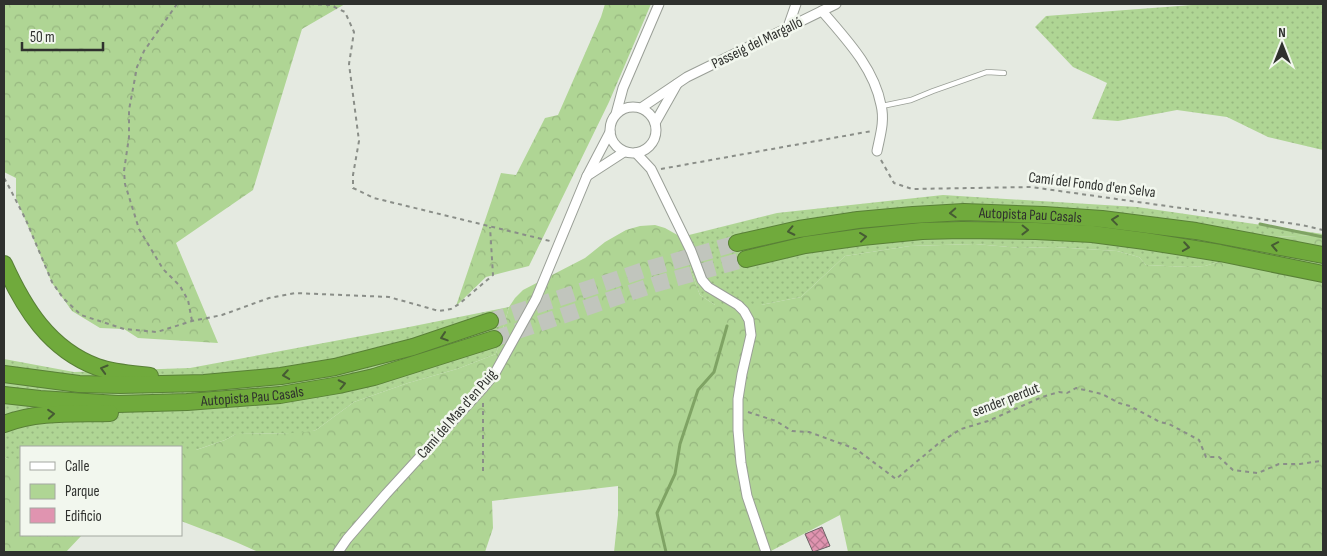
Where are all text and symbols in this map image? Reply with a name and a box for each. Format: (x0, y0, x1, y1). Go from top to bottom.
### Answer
street label: Passeig del Margalló (708, 13, 806, 73)
scale bar (22, 20, 104, 52)
north arrow (1257, 20, 1307, 70)
text: N (1278, 24, 1286, 41)
text: 50 m (30, 28, 55, 47)
street label: Camí del Fondo d'en Selva (1027, 168, 1157, 202)
street label: Autopista Pau Casals (977, 203, 1083, 227)
one-way arrow (948, 207, 956, 218)
one-way arrow (1111, 216, 1119, 226)
one-way arrow (787, 225, 796, 236)
one-way arrow (1021, 225, 1029, 236)
one-way arrow (859, 232, 867, 243)
one-way arrow (1271, 241, 1280, 252)
one-way arrow (1182, 242, 1191, 252)
one-way arrow (440, 331, 449, 341)
one-way arrow (100, 364, 109, 374)
street label: Camí del Mas d'en Puig (413, 365, 501, 463)
one-way arrow (282, 370, 291, 380)
street label: sender perdut (970, 378, 1043, 421)
one-way arrow (337, 379, 346, 390)
street label: Autopista Pau Casals (199, 382, 305, 410)
one-way arrow (48, 409, 56, 420)
legend (20, 446, 182, 536)
text: Calle (65, 457, 89, 476)
text: Parque (65, 482, 100, 501)
text: Edificio (65, 507, 102, 526)

